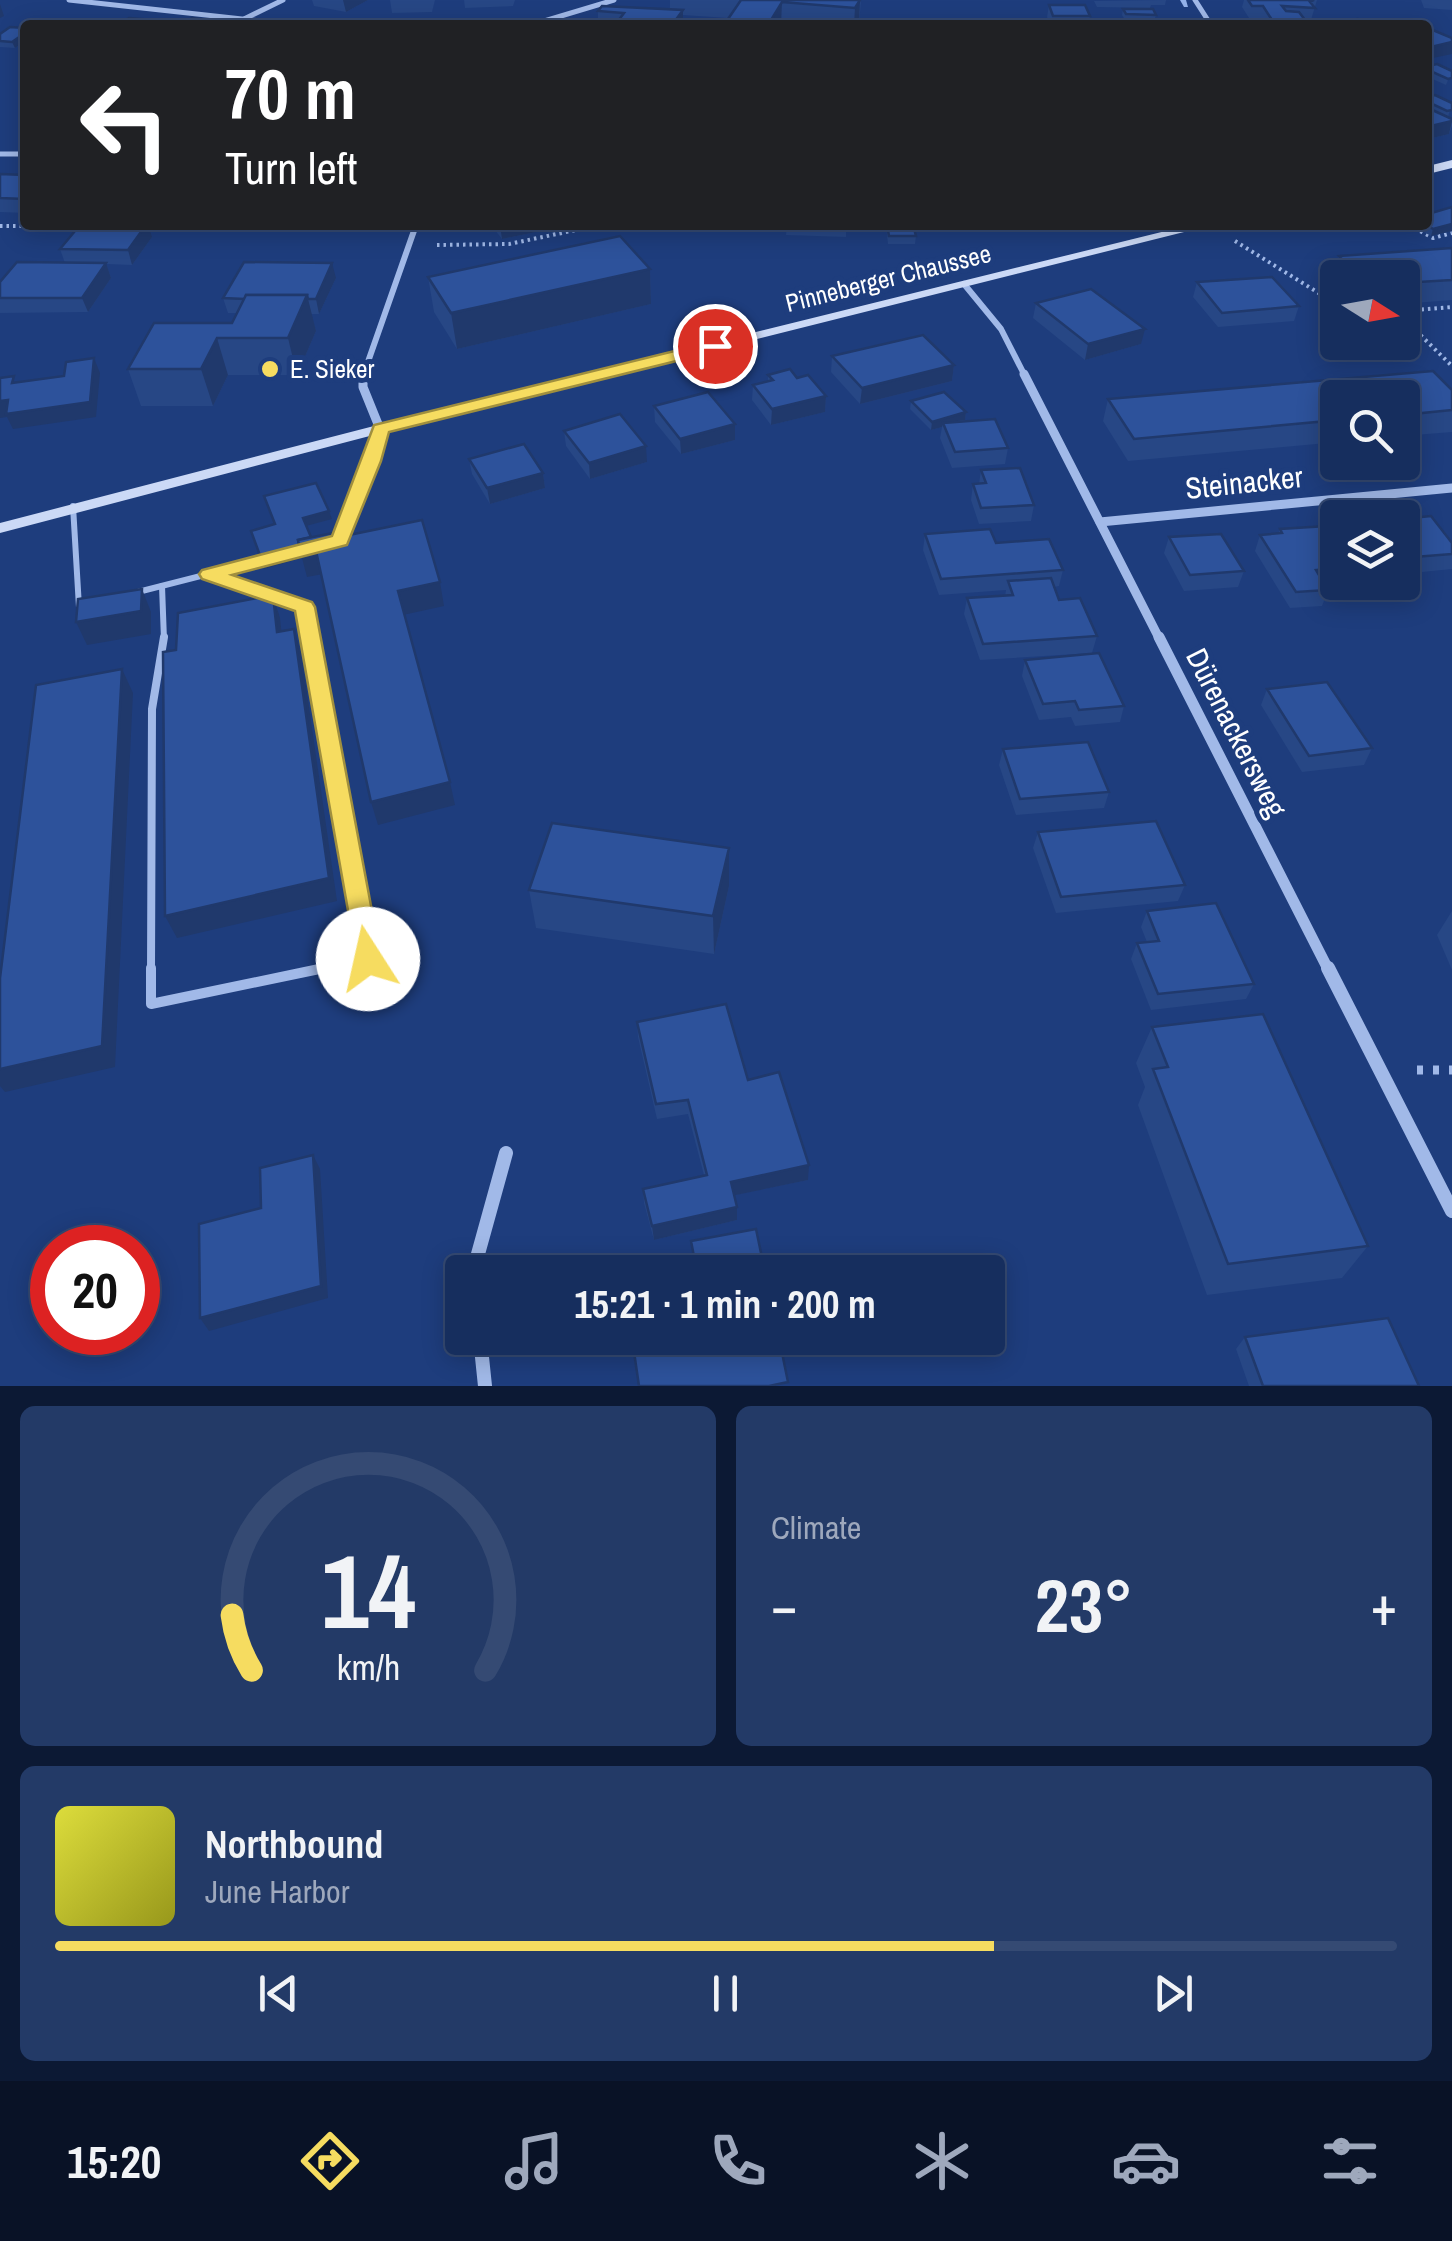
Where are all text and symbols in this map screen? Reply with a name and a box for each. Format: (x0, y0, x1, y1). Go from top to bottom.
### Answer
text: 70 m (225, 47, 356, 141)
icon: left (60, 60, 190, 190)
text: Turn left (225, 137, 357, 198)
street label: Pinneberger Chaussee (782, 236, 994, 320)
north arrow (1320, 260, 1420, 360)
map controls (1320, 260, 1420, 600)
pin (673, 304, 758, 389)
icon: arrive (688, 319, 743, 374)
place label: E. Sieker (290, 352, 375, 386)
marker: E. Sieker (259, 358, 281, 380)
button: search (1320, 380, 1420, 480)
street label: Steinacker (1183, 456, 1305, 508)
button: layers (1320, 500, 1420, 600)
street label: Dürenackersweg (1177, 641, 1297, 824)
position arrow (316, 907, 420, 1011)
speed limit sign: 20 (30, 1225, 160, 1355)
text: 15:21 · 1 min · 200 m (574, 1279, 876, 1330)
text: Climate (771, 1506, 861, 1549)
text: 14 (321, 1520, 415, 1660)
text: 23° (1035, 1554, 1133, 1655)
text: − (771, 1568, 797, 1642)
text: + (1371, 1568, 1397, 1642)
text: km/h (336, 1643, 400, 1691)
text: Northbound (205, 1819, 383, 1870)
text: June Harbor (205, 1870, 349, 1913)
icon: previous (251, 1966, 306, 2021)
icon: pause (698, 1966, 753, 2021)
icon: next (1146, 1966, 1201, 2021)
icon: directions (295, 2126, 365, 2196)
icon: music (499, 2126, 569, 2196)
icon: phone (703, 2126, 773, 2196)
icon: climate (907, 2126, 977, 2196)
icon: car (1111, 2126, 1181, 2196)
icon: filters (1315, 2126, 1385, 2196)
text: 15:20 (67, 2131, 161, 2192)

